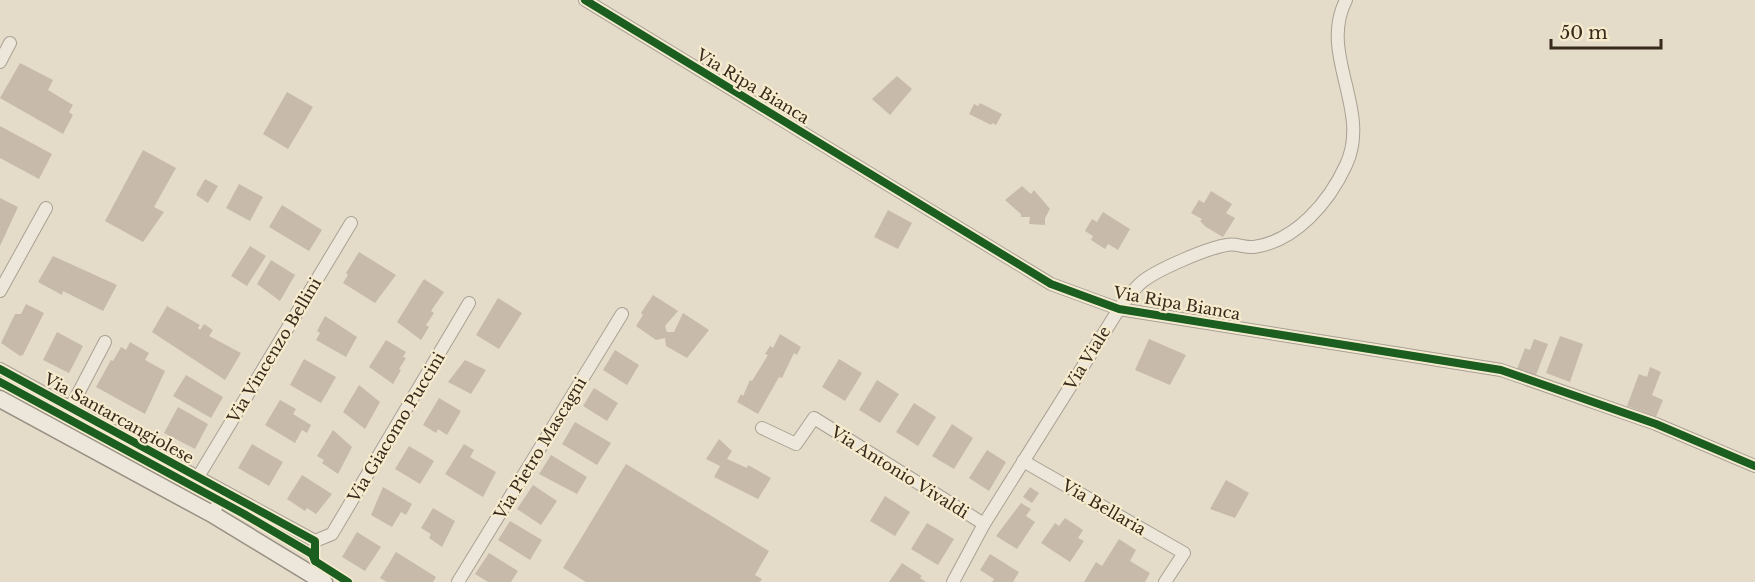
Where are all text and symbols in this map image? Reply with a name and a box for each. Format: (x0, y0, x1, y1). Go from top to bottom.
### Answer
scale bar (1551, 12, 1660, 50)
text: 50 m (1560, 22, 1608, 44)
street label: Via Ripa Bianca (692, 44, 813, 128)
street label: Via Vincenzo Bellini (222, 273, 326, 427)
street label: Via Ripa Bianca (1111, 282, 1242, 324)
street label: Via Viale (1059, 322, 1114, 394)
street label: Via Giacomo Puccini (343, 348, 449, 506)
street label: Via Santarcangiolese (40, 368, 198, 468)
street label: Via Pietro Mascagni (489, 373, 591, 524)
street label: Via Antonio Vivaldi (826, 421, 973, 523)
street label: Via Bellaria (1058, 474, 1150, 539)

